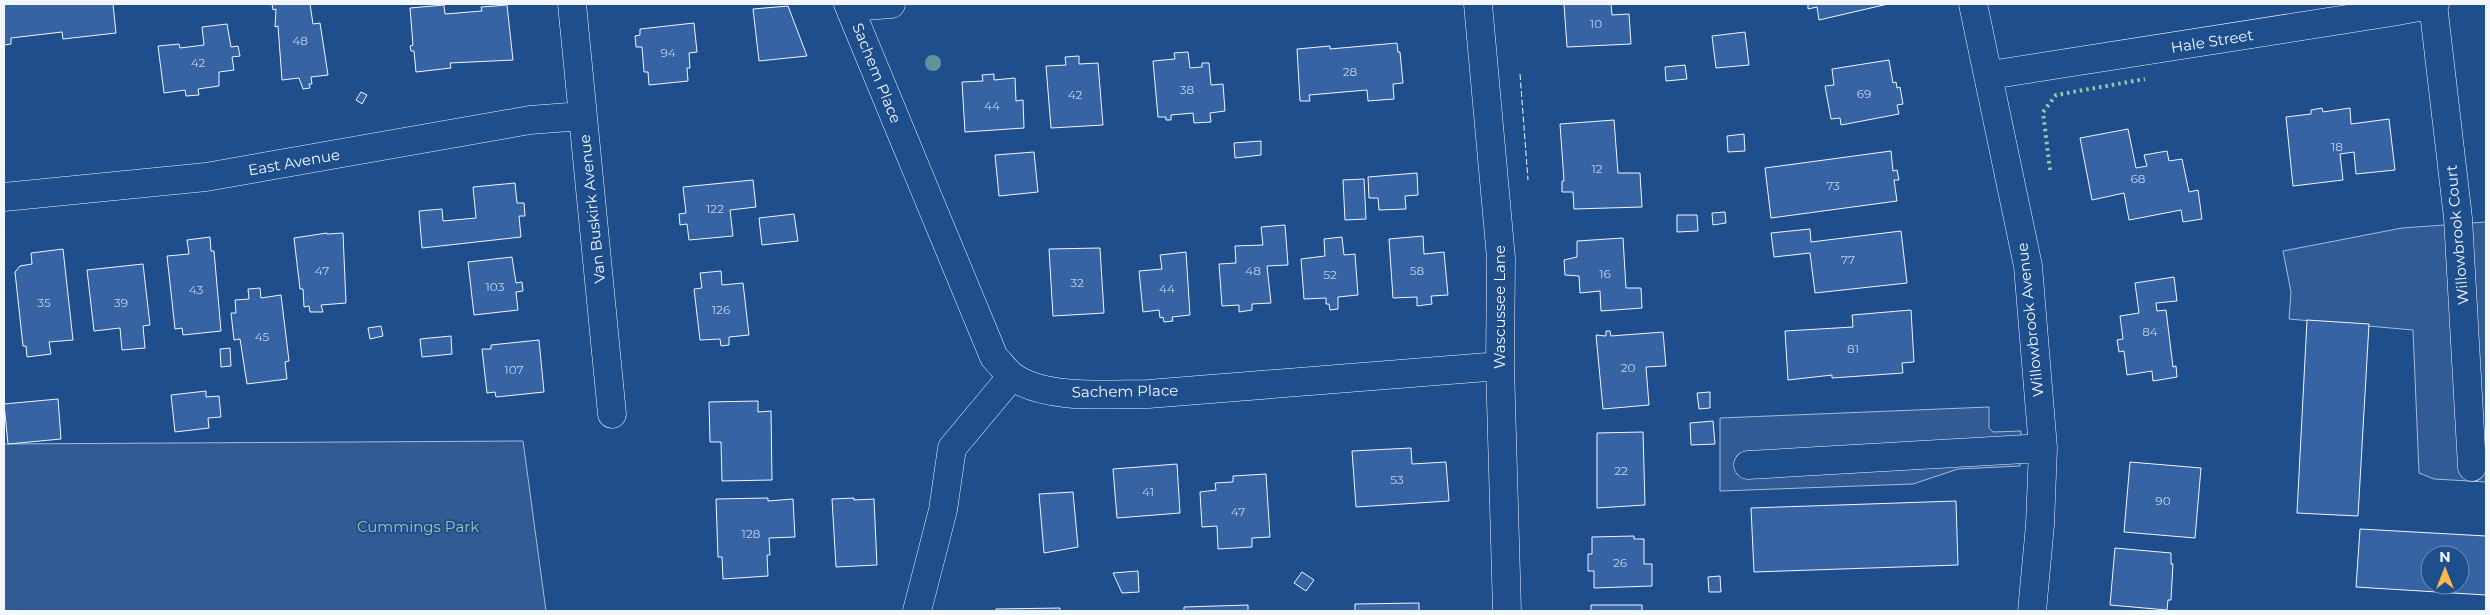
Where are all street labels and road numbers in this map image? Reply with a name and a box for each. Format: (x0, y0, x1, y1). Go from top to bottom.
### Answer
street label: Sachem Place (848, 20, 906, 126)
street label: Hale Street (2169, 25, 2255, 57)
street label: Van Buskirk Avenue (575, 134, 609, 284)
street label: East Avenue (247, 145, 341, 179)
street label: Willowbrook Court (2441, 164, 2473, 306)
street label: Willowbrook Avenue (2012, 242, 2048, 398)
street label: Wascussee Lane (1490, 245, 1509, 369)
street label: Sachem Place (1072, 381, 1178, 401)

